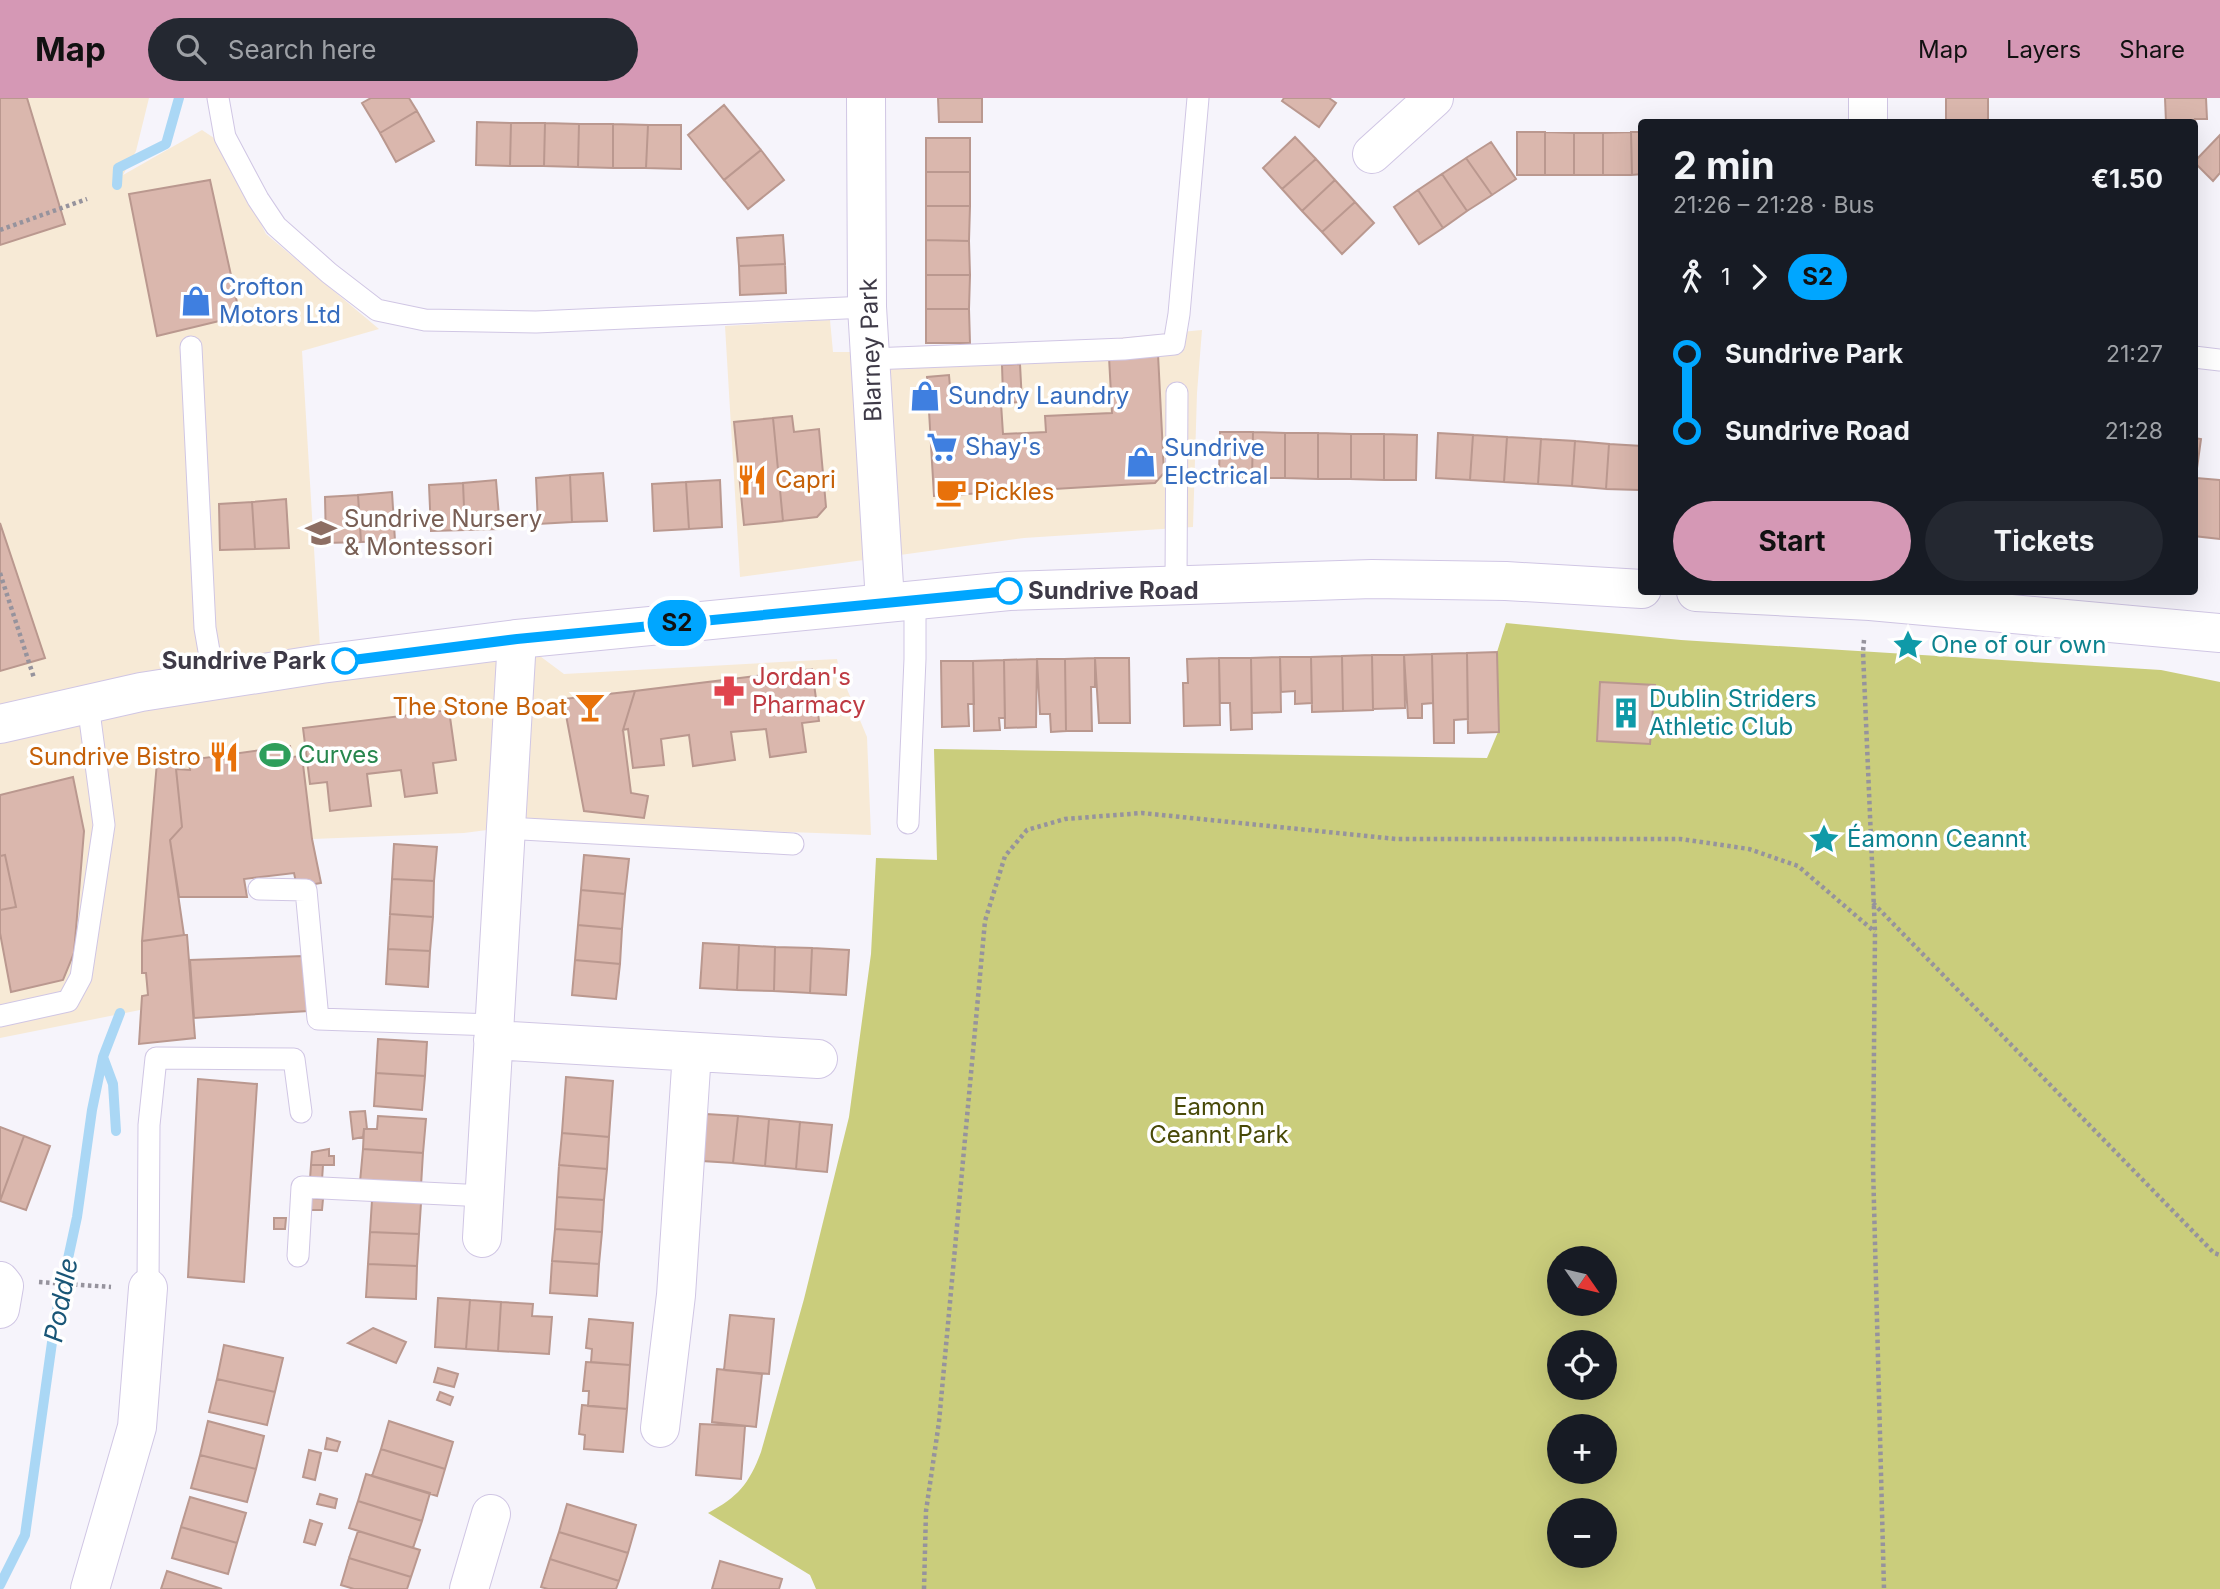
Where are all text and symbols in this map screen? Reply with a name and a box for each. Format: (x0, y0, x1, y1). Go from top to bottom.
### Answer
search box (148, 18, 638, 81)
text: Map (35, 29, 106, 69)
icon: search (172, 30, 210, 68)
text: Search here (228, 34, 376, 65)
text: Map (1918, 35, 1968, 64)
text: Layers (2006, 35, 2081, 64)
text: Share (2119, 35, 2185, 64)
text: 2 min (1673, 142, 1775, 188)
text: €1.50 (2091, 163, 2163, 194)
text: 21:26 – 21:28 · Bus (1673, 191, 1874, 219)
icon: walk (1673, 258, 1711, 296)
icon: forward (1740, 258, 1778, 296)
text: S2 (1802, 262, 1833, 291)
text: 1 (1721, 263, 1730, 291)
place label: Crofton Motors Ltd (219, 272, 341, 329)
street label: Blarney Park (854, 278, 887, 422)
shop icon: Crofton Motors Ltd (179, 284, 213, 318)
text: Sundrive Park (1725, 338, 1903, 369)
text: 21:27 (2106, 340, 2163, 368)
shop icon: Sundry Laundry (908, 379, 942, 413)
place label: Sundry Laundry (948, 381, 1129, 410)
text: Sundrive Road (1725, 415, 1910, 446)
text: 21:28 (2105, 417, 2163, 445)
supermarket icon: Shay's (925, 430, 959, 464)
place label: Shay's (965, 432, 1041, 461)
place label: Sundrive Electrical (1164, 433, 1268, 490)
shop icon: Sundrive Electrical (1124, 445, 1158, 479)
restaurant icon: Capri (735, 463, 769, 497)
place label: Capri (775, 465, 836, 494)
cafe icon: Pickles (934, 475, 968, 509)
place label: Pickles (974, 477, 1055, 506)
button: Start (1673, 501, 1911, 581)
button: Tickets (1925, 501, 2163, 581)
place label: Sundrive Nursery & Montessori (344, 504, 542, 561)
school or university icon: Sundrive Nursery & Montessori (304, 516, 338, 550)
place label: Sundrive Road (1028, 576, 1199, 605)
marker: Sundrive Road (996, 578, 1022, 604)
line badge: S2 (646, 600, 708, 646)
text: S2 (662, 608, 692, 637)
place icon: One of our own (1891, 628, 1925, 662)
place label: One of our own (1931, 630, 2106, 659)
place label: Sundrive Park (162, 646, 326, 675)
marker: Sundrive Park (332, 648, 358, 674)
place label: Jordan's Pharmacy (752, 662, 866, 719)
pharmacy icon: Jordan's Pharmacy (712, 674, 746, 708)
place label: Dublin Striders Athletic Club (1649, 684, 1817, 741)
bar icon: The Stone Boat (573, 690, 607, 724)
place label: The Stone Boat (393, 692, 567, 721)
building icon: Dublin Striders Athletic Club (1609, 696, 1643, 730)
sports icon: Curves (258, 738, 292, 772)
restaurant icon: Sundrive Bistro (207, 740, 241, 774)
place label: Curves (298, 740, 379, 769)
place label: Sundrive Bistro (28, 742, 201, 771)
place icon: Éamonn Ceannt (1807, 822, 1841, 856)
place label: Éamonn Ceannt (1847, 823, 2027, 853)
park label: Eamonn Ceannt Park (1149, 1092, 1289, 1149)
north arrow (1547, 1246, 1617, 1316)
map controls (1547, 1246, 1617, 1568)
water label: Poddle (37, 1255, 84, 1345)
button: locate (1547, 1330, 1617, 1400)
button: + (1547, 1414, 1617, 1484)
button: − (1547, 1498, 1617, 1568)

